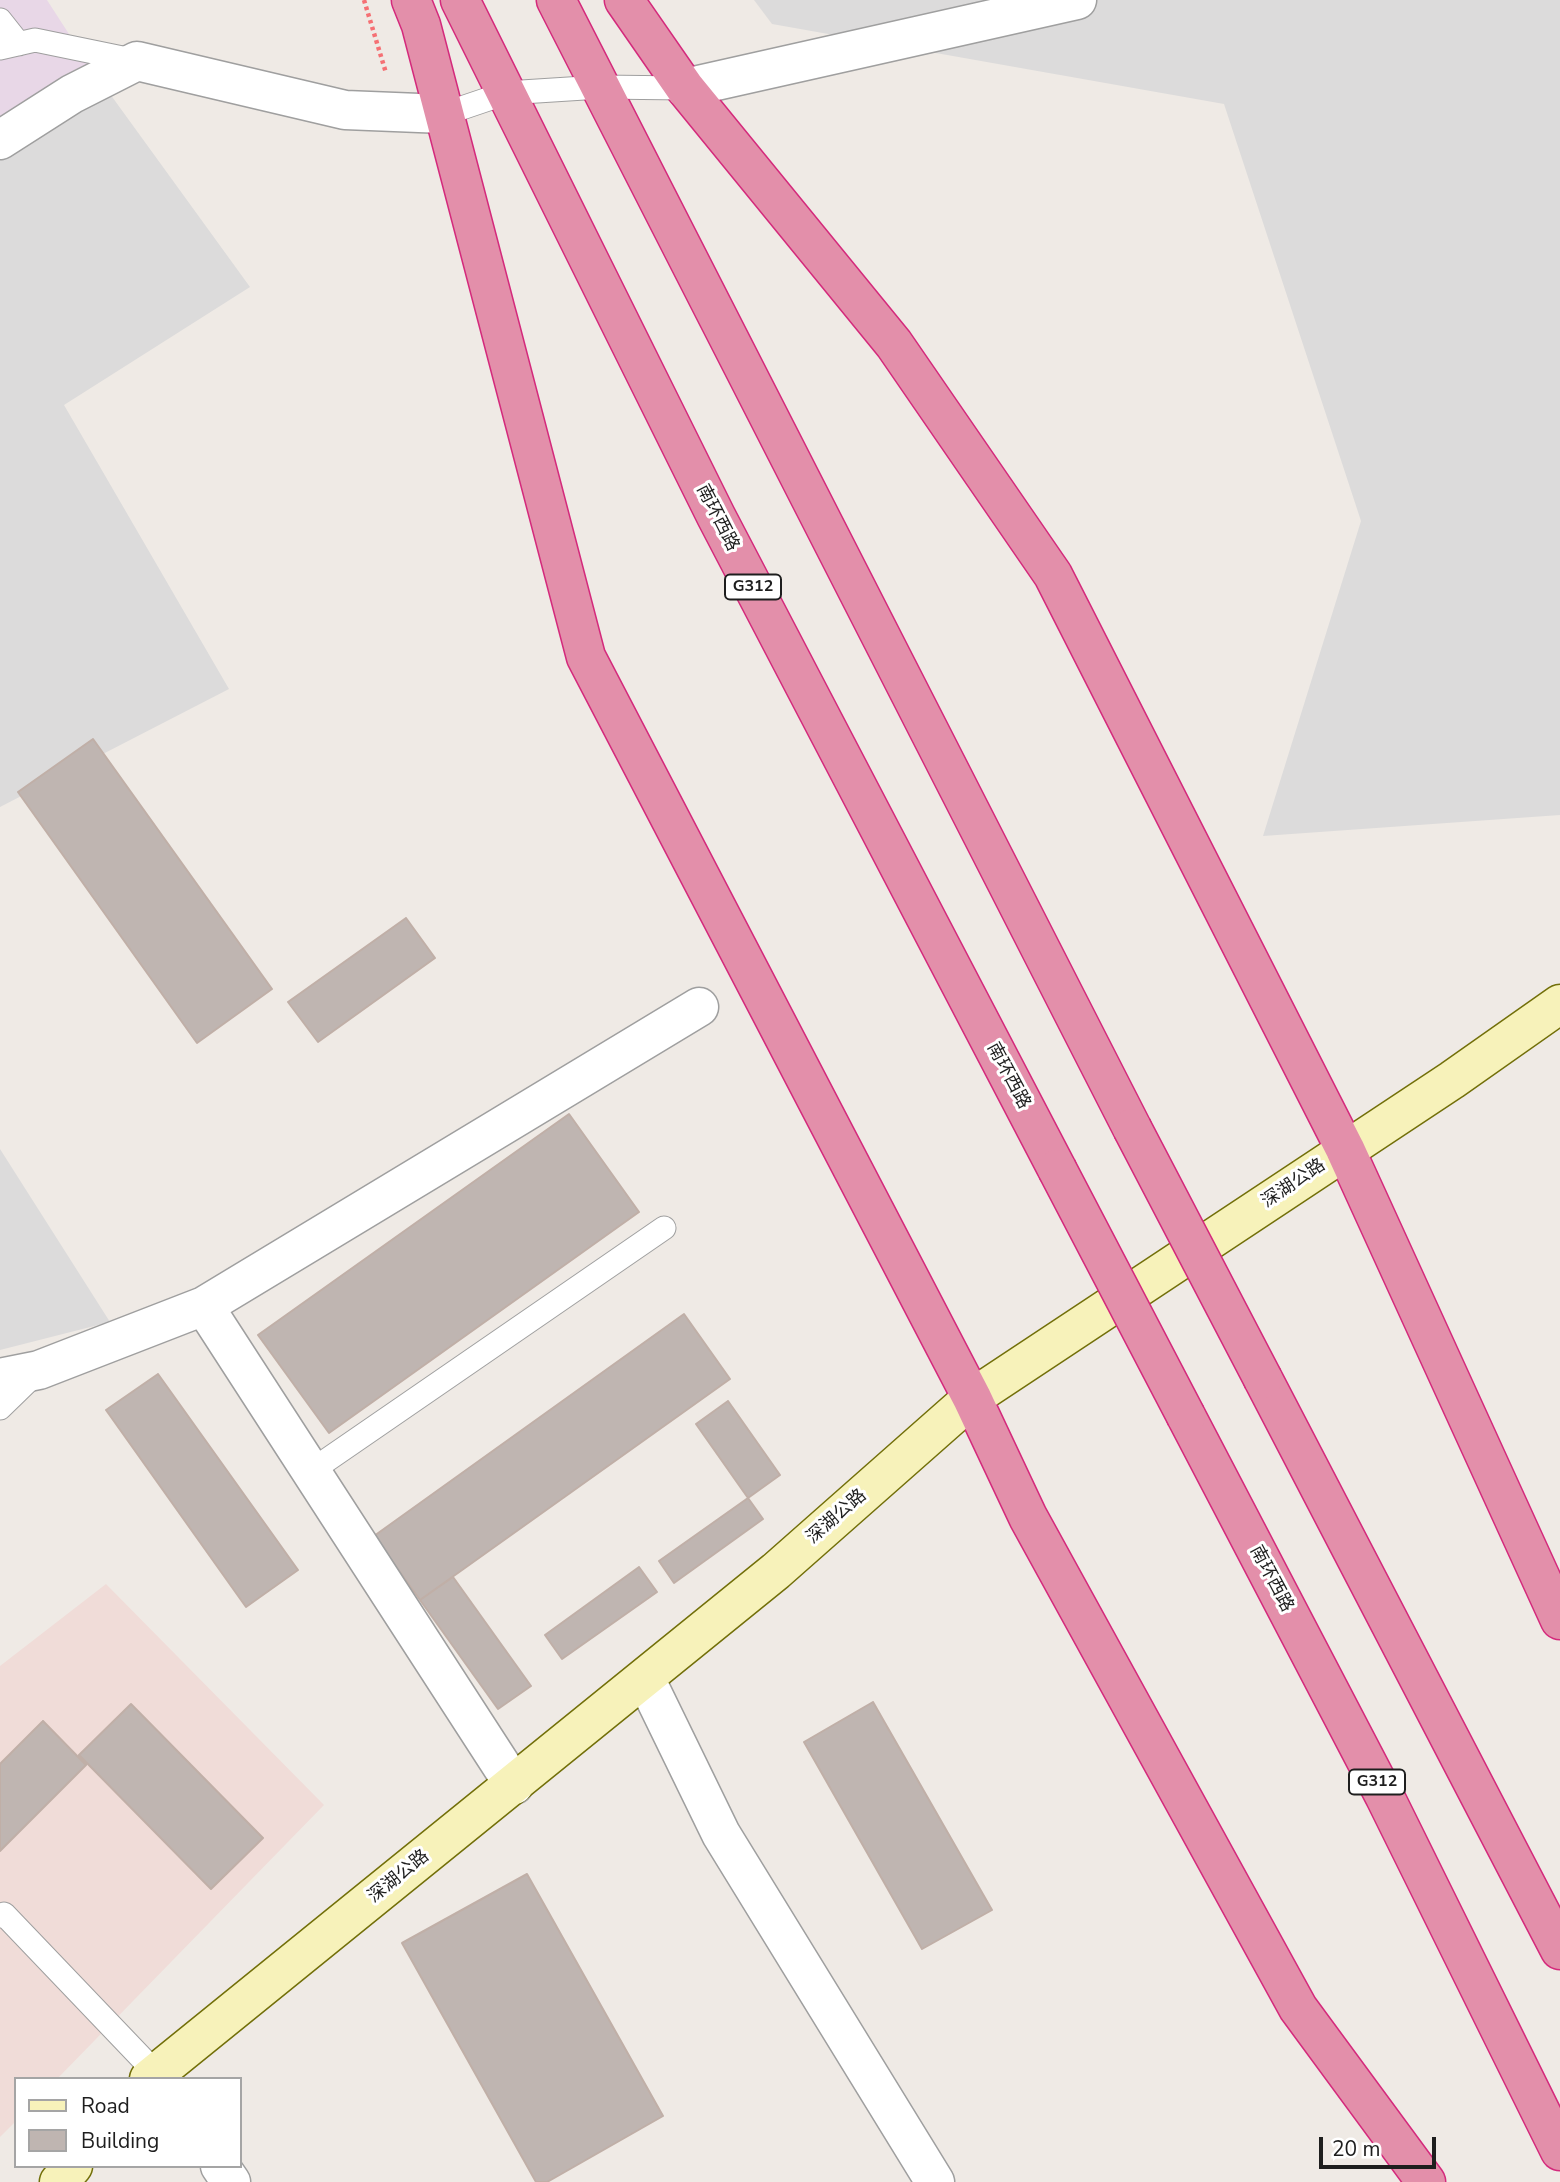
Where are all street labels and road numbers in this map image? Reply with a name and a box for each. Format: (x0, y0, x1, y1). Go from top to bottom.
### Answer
street label: 南环西路 (691, 481, 743, 555)
road number: G312 (725, 574, 781, 600)
street label: 南环西路 (982, 1039, 1034, 1113)
street label: 深湖公路 (1258, 1155, 1330, 1213)
street label: 深湖公路 (803, 1485, 871, 1549)
street label: 南环西路 (1245, 1542, 1297, 1616)
road number: G312 (1349, 1770, 1405, 1795)
street label: 深湖公路 (364, 1846, 434, 1908)

